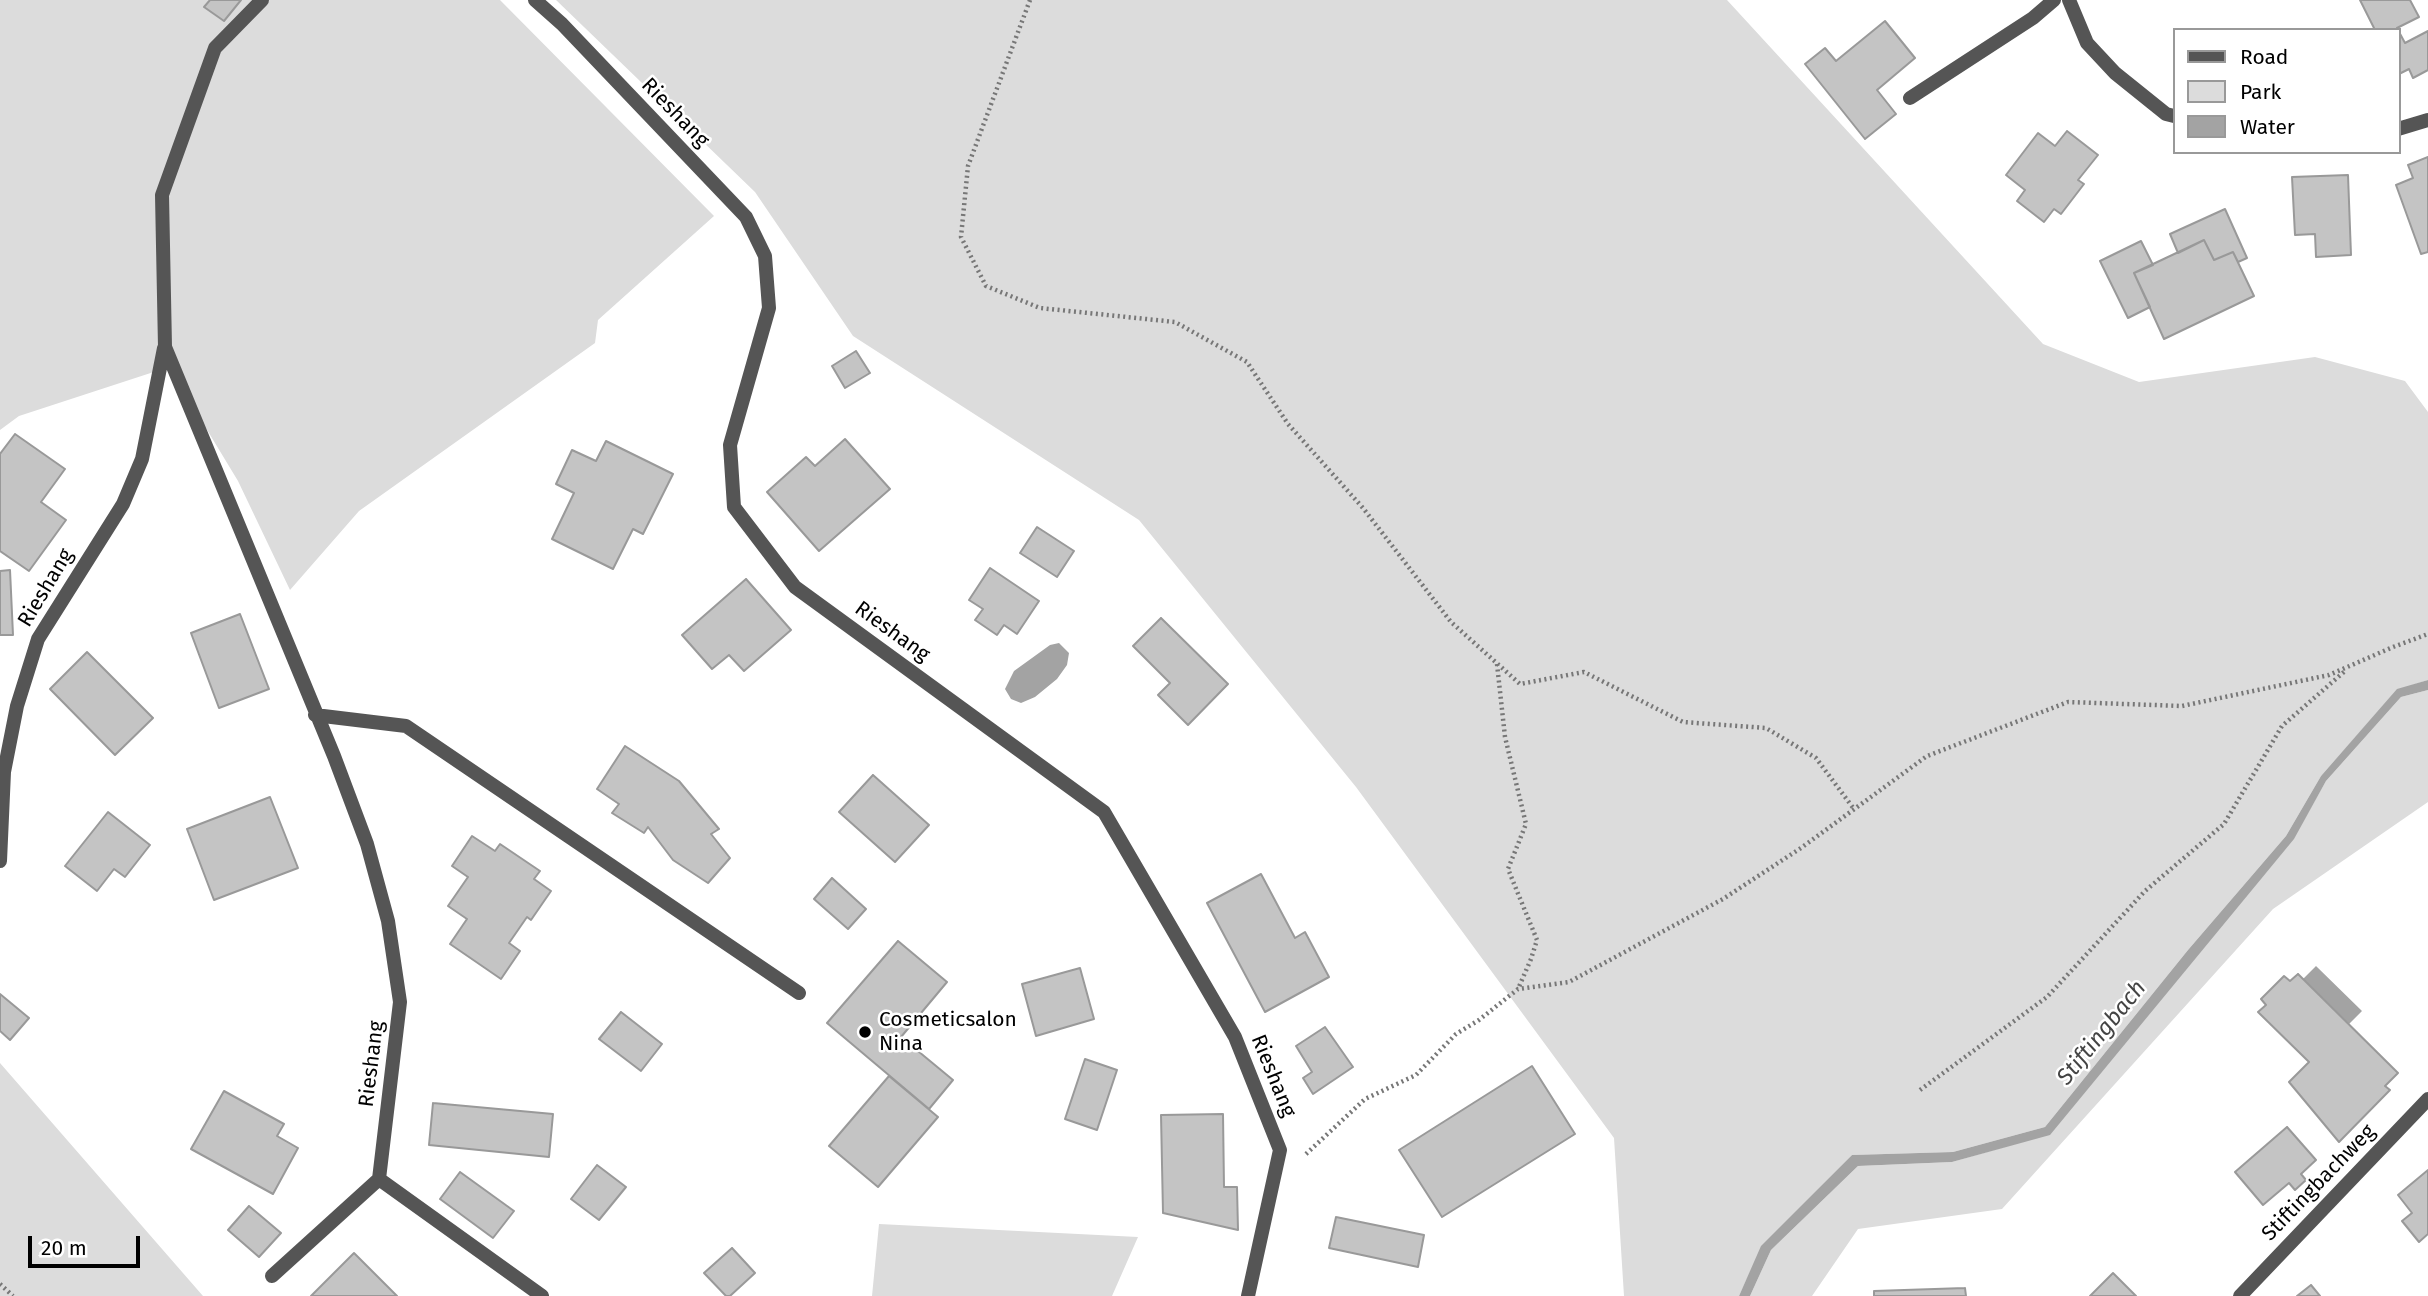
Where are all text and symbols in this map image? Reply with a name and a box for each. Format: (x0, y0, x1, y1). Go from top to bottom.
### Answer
legend (2172, 28, 2400, 154)
text: Road (2240, 44, 2288, 70)
street label: Rieshang (636, 73, 714, 153)
text: Park (2240, 79, 2281, 105)
text: Water (2240, 114, 2295, 140)
street label: Rieshang (13, 544, 79, 632)
street label: Rieshang (849, 596, 935, 668)
water label: Stiftingbach (2051, 975, 2153, 1091)
place label: Cosmeticsalon Nina (879, 1007, 1017, 1057)
street label: Rieshang (354, 1019, 390, 1109)
marker: Cosmeticsalon Nina (857, 1024, 873, 1040)
street label: Rieshang (1245, 1031, 1301, 1121)
street label: Stiftingbachweg (2257, 1120, 2381, 1246)
scale bar (32, 1222, 144, 1266)
text: 20 m (41, 1235, 87, 1261)

